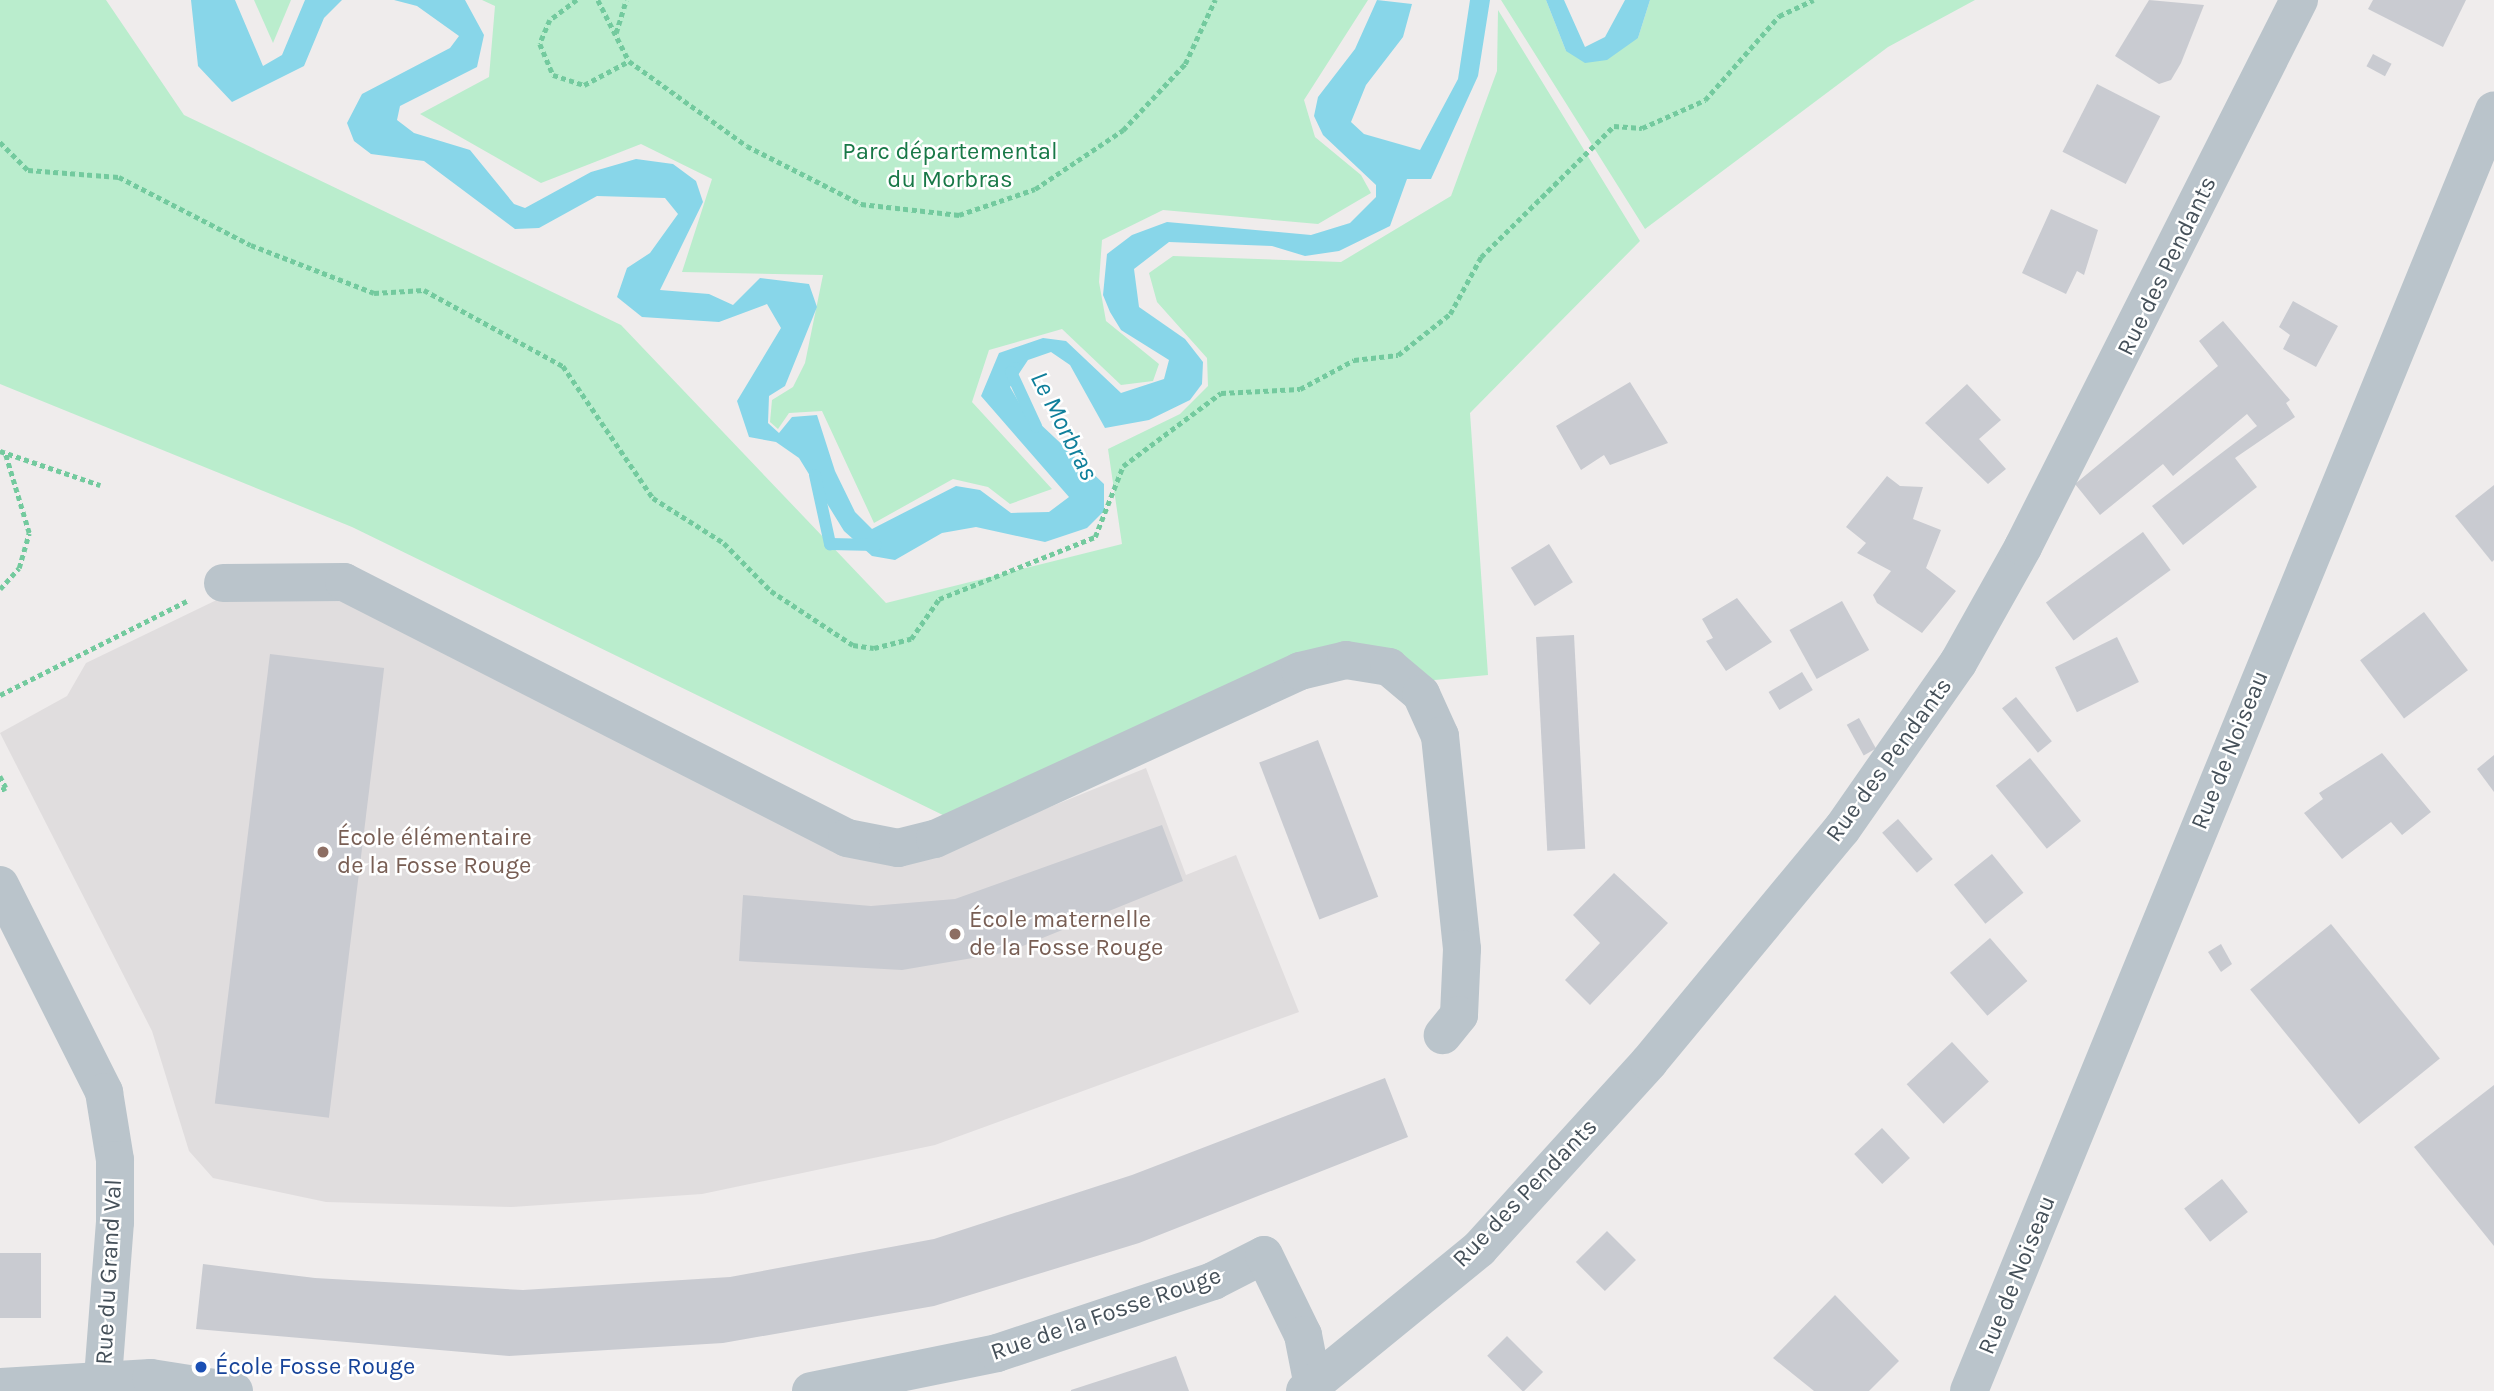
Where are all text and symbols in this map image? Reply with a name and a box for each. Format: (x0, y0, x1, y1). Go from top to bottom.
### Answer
park label: Parc départemental du Morbras (842, 138, 1058, 194)
street label: Rue des Pendants (2111, 172, 2223, 360)
water label: Le Morbras (1023, 366, 1105, 486)
street label: Rue de Noiseau (2185, 666, 2275, 834)
street label: Rue des Pendants (1820, 672, 1958, 848)
place label: École élémentaire de la Fosse Rouge (337, 824, 532, 880)
marker: École élémentaire de la Fosse Rouge (315, 844, 331, 860)
place label: École maternelle de la Fosse Rouge (969, 906, 1163, 962)
marker: École maternelle de la Fosse Rouge (947, 926, 963, 942)
street label: Rue des Pendants (1447, 1113, 1603, 1273)
street label: Rue du Grand Val (90, 1178, 128, 1366)
street label: Rue de Noiseau (1972, 1191, 2062, 1359)
street label: Rue de la Fosse Rouge (987, 1261, 1225, 1367)
place label: École Fosse Rouge (215, 1353, 415, 1381)
marker: École Fosse Rouge (193, 1359, 209, 1375)

